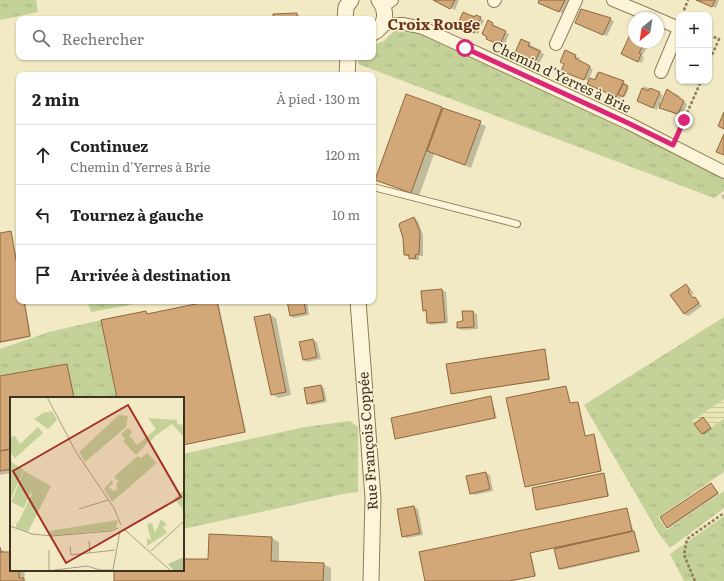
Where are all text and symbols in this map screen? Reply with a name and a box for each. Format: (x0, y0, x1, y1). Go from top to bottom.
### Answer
district label: Croix Rouge (388, 12, 481, 35)
north arrow (628, 12, 664, 48)
map controls (676, 12, 712, 84)
button: + (676, 12, 712, 48)
search box (16, 16, 376, 60)
icon: search (30, 27, 52, 49)
text: Rechercher (62, 27, 144, 50)
street label: Chemin d'Yerres à Brie (489, 35, 635, 117)
route start (456, 39, 474, 57)
button: − (676, 48, 712, 84)
text: 2 min (32, 86, 80, 111)
text: À pied · 130 m (276, 89, 360, 108)
route end (675, 111, 693, 129)
text: Continuez (70, 134, 148, 157)
icon: ahead (32, 144, 54, 166)
text: 120 m (325, 145, 360, 164)
text: Chemin d'Yerres à Brie (70, 157, 211, 176)
text: Tournez à gauche (70, 203, 203, 226)
icon: left (32, 204, 54, 226)
text: 10 m (332, 205, 360, 224)
text: Arrivée à destination (70, 263, 231, 286)
icon: arrive (32, 264, 54, 286)
street label: Rue François Coppée (352, 371, 382, 511)
inset map (10, 397, 184, 571)

